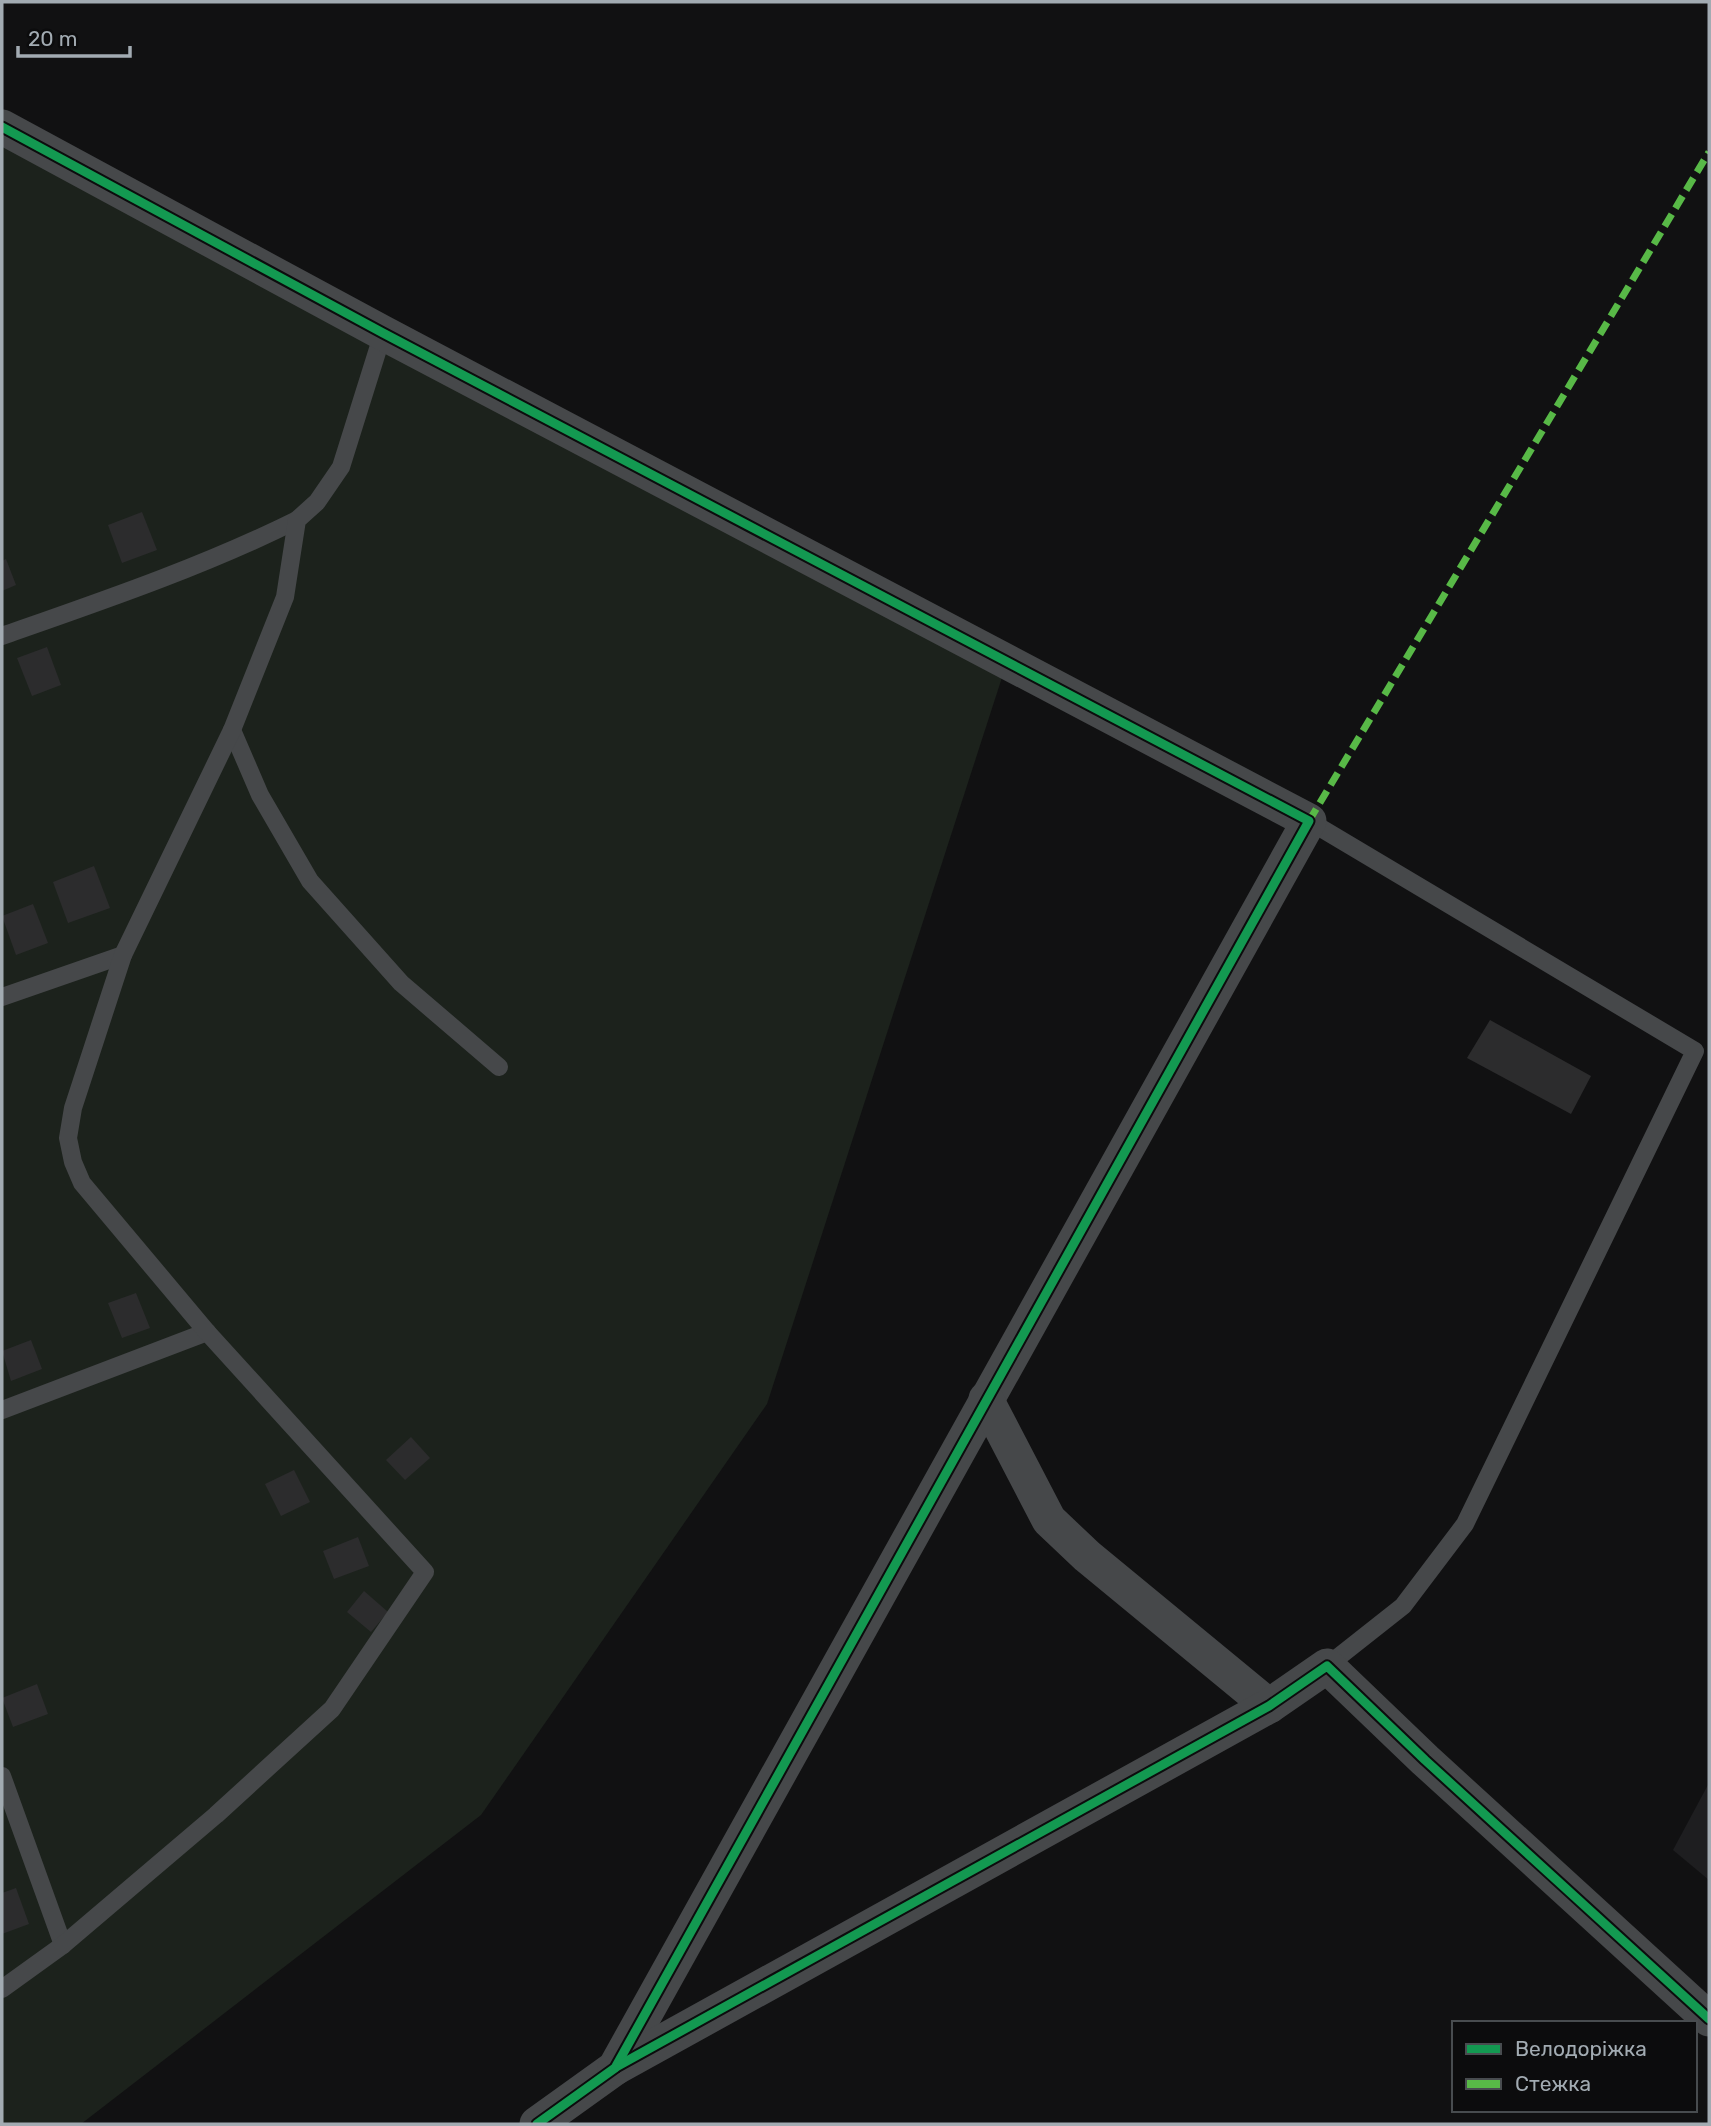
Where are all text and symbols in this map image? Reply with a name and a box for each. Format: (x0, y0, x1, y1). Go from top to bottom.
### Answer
scale bar (18, 14, 130, 58)
text: 20 m (28, 26, 77, 51)
legend (1452, 2021, 1697, 2112)
text: Велодоріжка (1515, 2036, 1647, 2061)
text: Стежка (1515, 2071, 1591, 2096)

